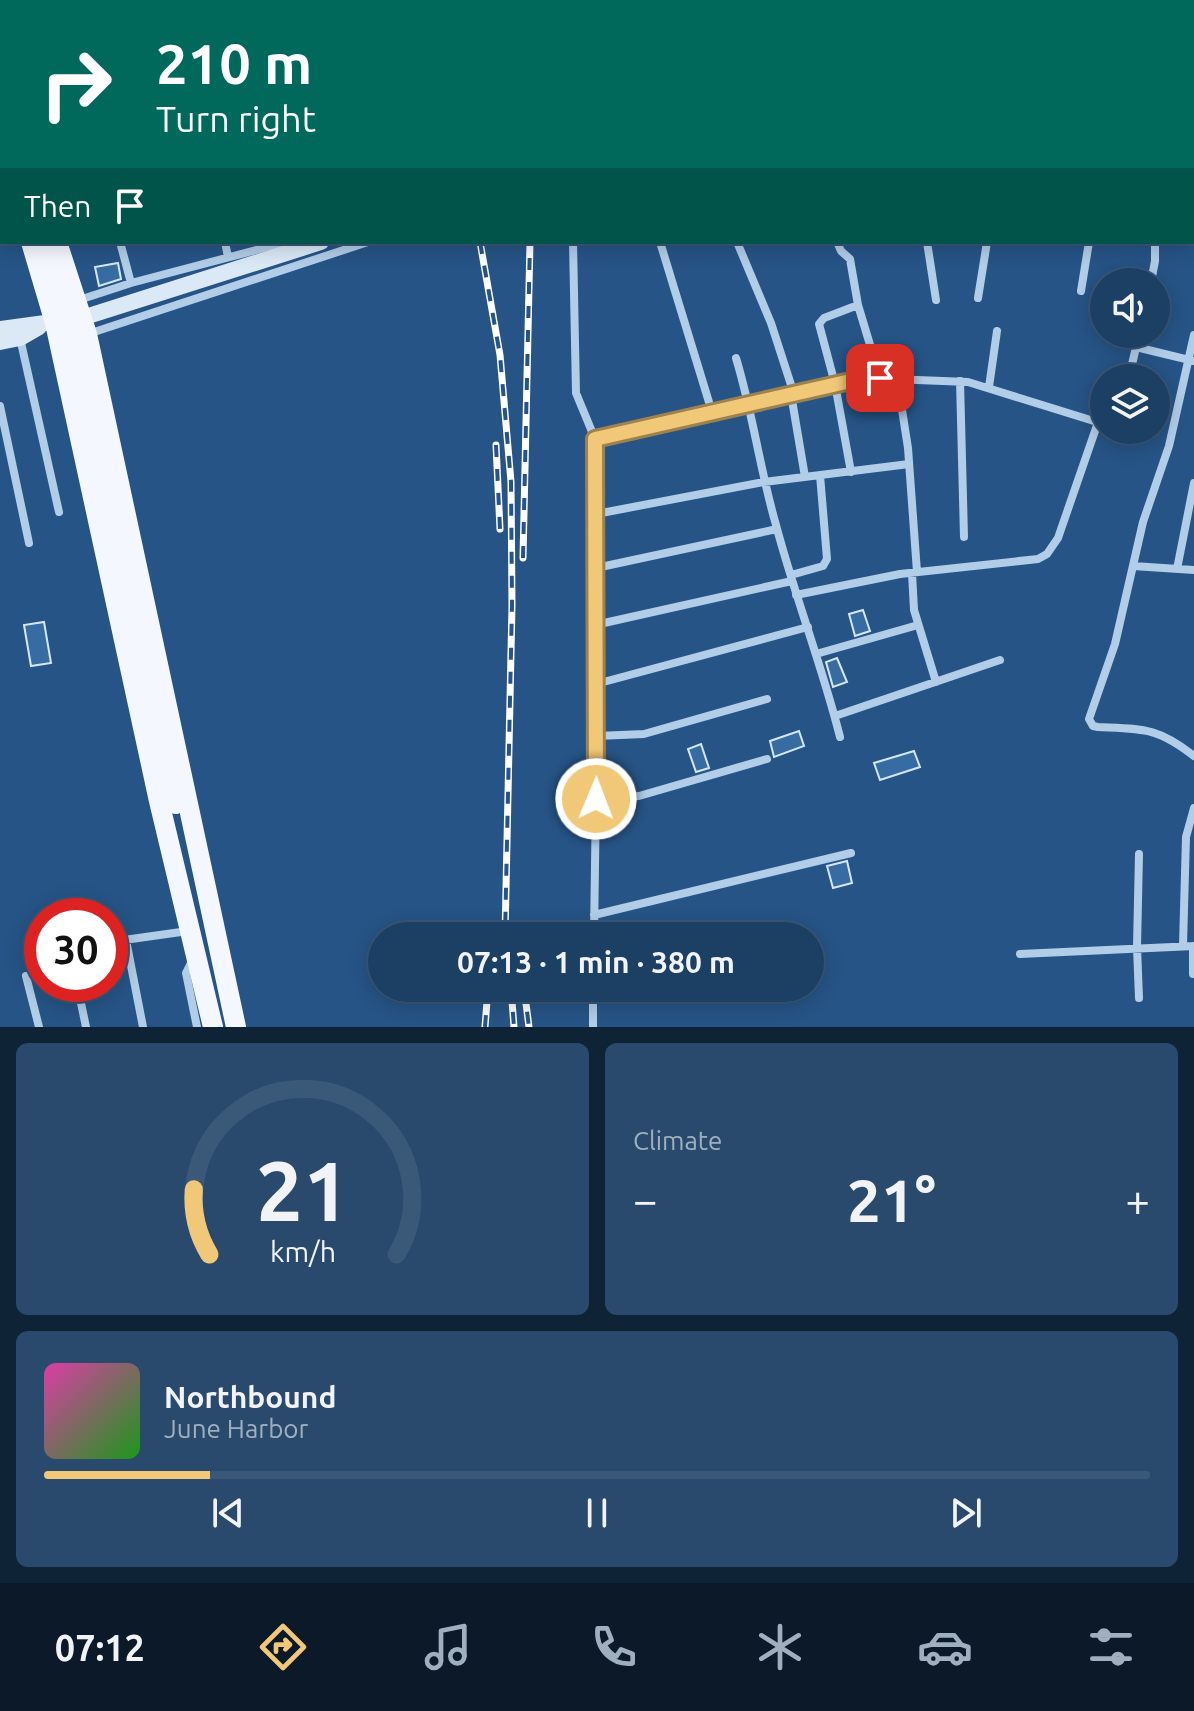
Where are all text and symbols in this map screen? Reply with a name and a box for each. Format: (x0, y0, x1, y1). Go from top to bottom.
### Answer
icon: right (24, 32, 128, 136)
text: 210 m (156, 32, 312, 95)
text: Turn right (156, 98, 316, 139)
icon: arrive (108, 184, 152, 228)
text: Then (24, 189, 92, 223)
map controls (1090, 268, 1170, 444)
button: sound (1090, 268, 1170, 348)
pin (846, 344, 914, 412)
icon: arrive (858, 356, 902, 400)
button: layers (1090, 364, 1170, 444)
position arrow (554, 757, 638, 841)
speed limit sign: 30 (24, 898, 128, 1002)
text: 07:13 · 1 min · 380 m (457, 945, 735, 979)
text: Climate (633, 1126, 722, 1155)
text: 21 (256, 1143, 349, 1237)
text: 21° (847, 1166, 936, 1233)
text: − (633, 1175, 658, 1224)
text: + (1125, 1175, 1150, 1224)
text: km/h (270, 1235, 336, 1267)
text: Northbound (164, 1380, 336, 1414)
text: June Harbor (164, 1414, 308, 1443)
icon: previous (206, 1491, 250, 1535)
icon: pause (575, 1491, 619, 1535)
icon: next (944, 1491, 988, 1535)
icon: directions (255, 1619, 311, 1675)
icon: music (420, 1619, 476, 1675)
icon: phone (586, 1619, 642, 1675)
icon: climate (752, 1619, 808, 1675)
icon: car (917, 1619, 973, 1675)
icon: filters (1083, 1619, 1139, 1675)
text: 07:12 (55, 1627, 145, 1668)

